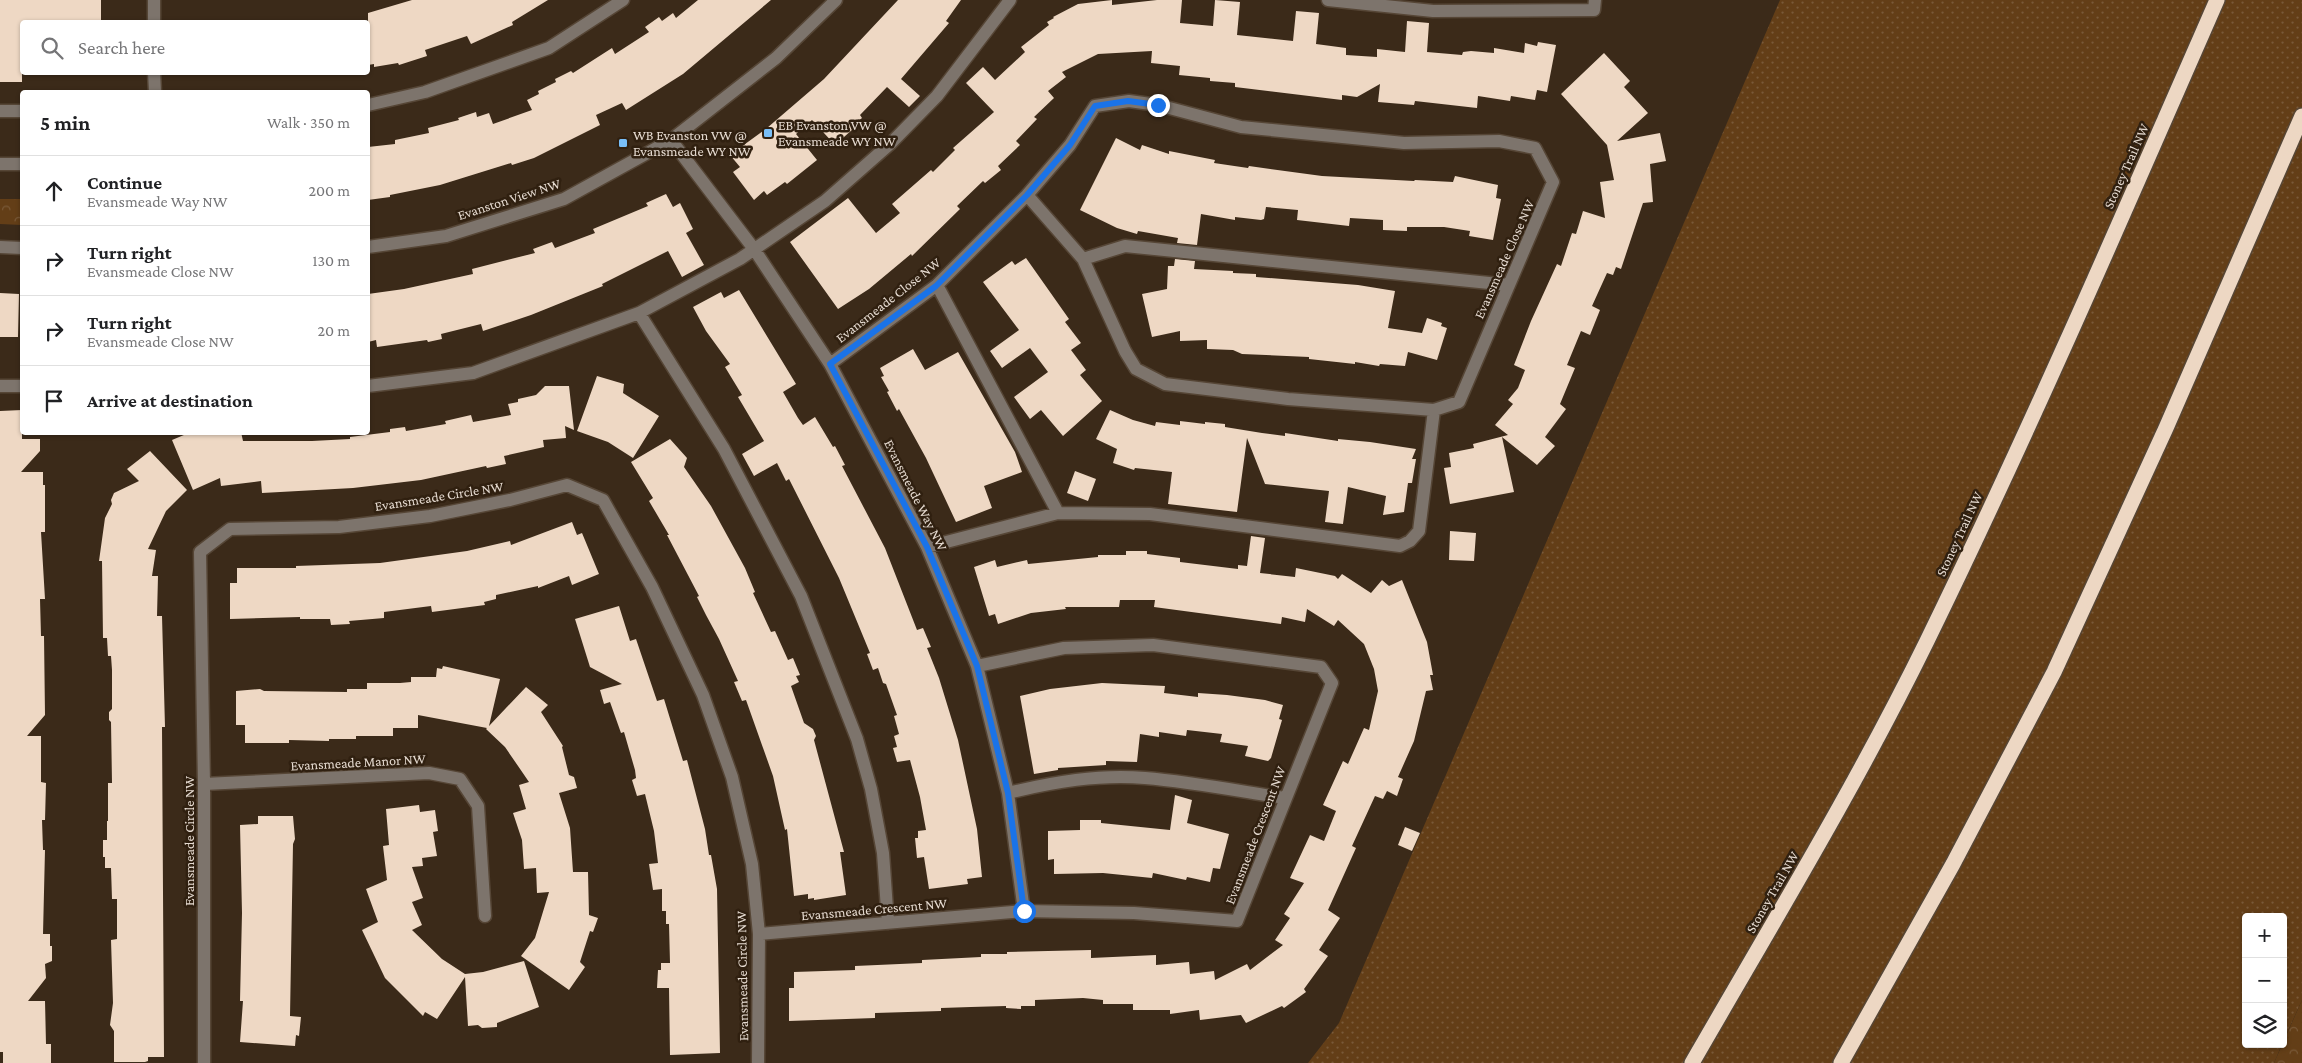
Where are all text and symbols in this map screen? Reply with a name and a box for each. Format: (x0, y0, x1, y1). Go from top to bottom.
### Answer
search box (20, 20, 370, 75)
icon: search (38, 34, 66, 62)
text: Search here (78, 37, 165, 58)
route end (1147, 94, 1170, 117)
text: 5 min (40, 111, 90, 135)
text: Walk · 350 m (267, 114, 350, 131)
place label: EB Evanston VW @ Evansmeade WY NW (778, 117, 896, 149)
street label: Stoney Trail NW (2100, 121, 2152, 211)
place label: WB Evanston VW @ Evansmeade WY NW (633, 127, 751, 159)
marker: EB Evanston VW @ Evansmeade WY NW (762, 127, 774, 139)
marker: WB Evanston VW @ Evansmeade WY NW (617, 137, 629, 149)
text: Continue (87, 172, 162, 193)
street label: Evanston View NW (455, 175, 563, 223)
icon: ahead (40, 177, 68, 205)
text: 200 m (308, 182, 350, 199)
text: Evansmeade Way NW (87, 193, 228, 210)
street label: Evansmeade Close NW (1471, 197, 1537, 321)
text: Turn right (87, 242, 172, 263)
icon: right (40, 247, 68, 275)
text: 130 m (312, 252, 350, 269)
street label: Evansmeade Close NW (832, 254, 944, 346)
text: Evansmeade Close NW (87, 263, 234, 280)
text: Turn right (87, 312, 172, 333)
icon: right (40, 317, 68, 345)
text: 20 m (317, 322, 350, 339)
text: Evansmeade Close NW (87, 333, 234, 350)
icon: arrive (40, 387, 68, 415)
text: Arrive at destination (87, 390, 253, 411)
street label: Evansmeade Way NW (881, 437, 951, 554)
street label: Evansmeade Circle NW (374, 478, 505, 514)
street label: Stoney Trail NW (1932, 489, 1986, 579)
street label: Evansmeade Manor NW (290, 750, 426, 774)
street label: Evansmeade Crescent NW (1221, 764, 1289, 906)
street label: Evansmeade Circle NW (181, 776, 197, 906)
street label: Stoney Trail NW (1742, 848, 1802, 936)
street label: Evansmeade Crescent NW (800, 895, 948, 923)
route start (1013, 900, 1036, 923)
street label: Evansmeade Circle NW (733, 911, 751, 1041)
map controls (2242, 913, 2287, 1048)
button: + (2242, 913, 2287, 958)
button: − (2242, 958, 2287, 1003)
button: layers (2242, 1003, 2287, 1048)

